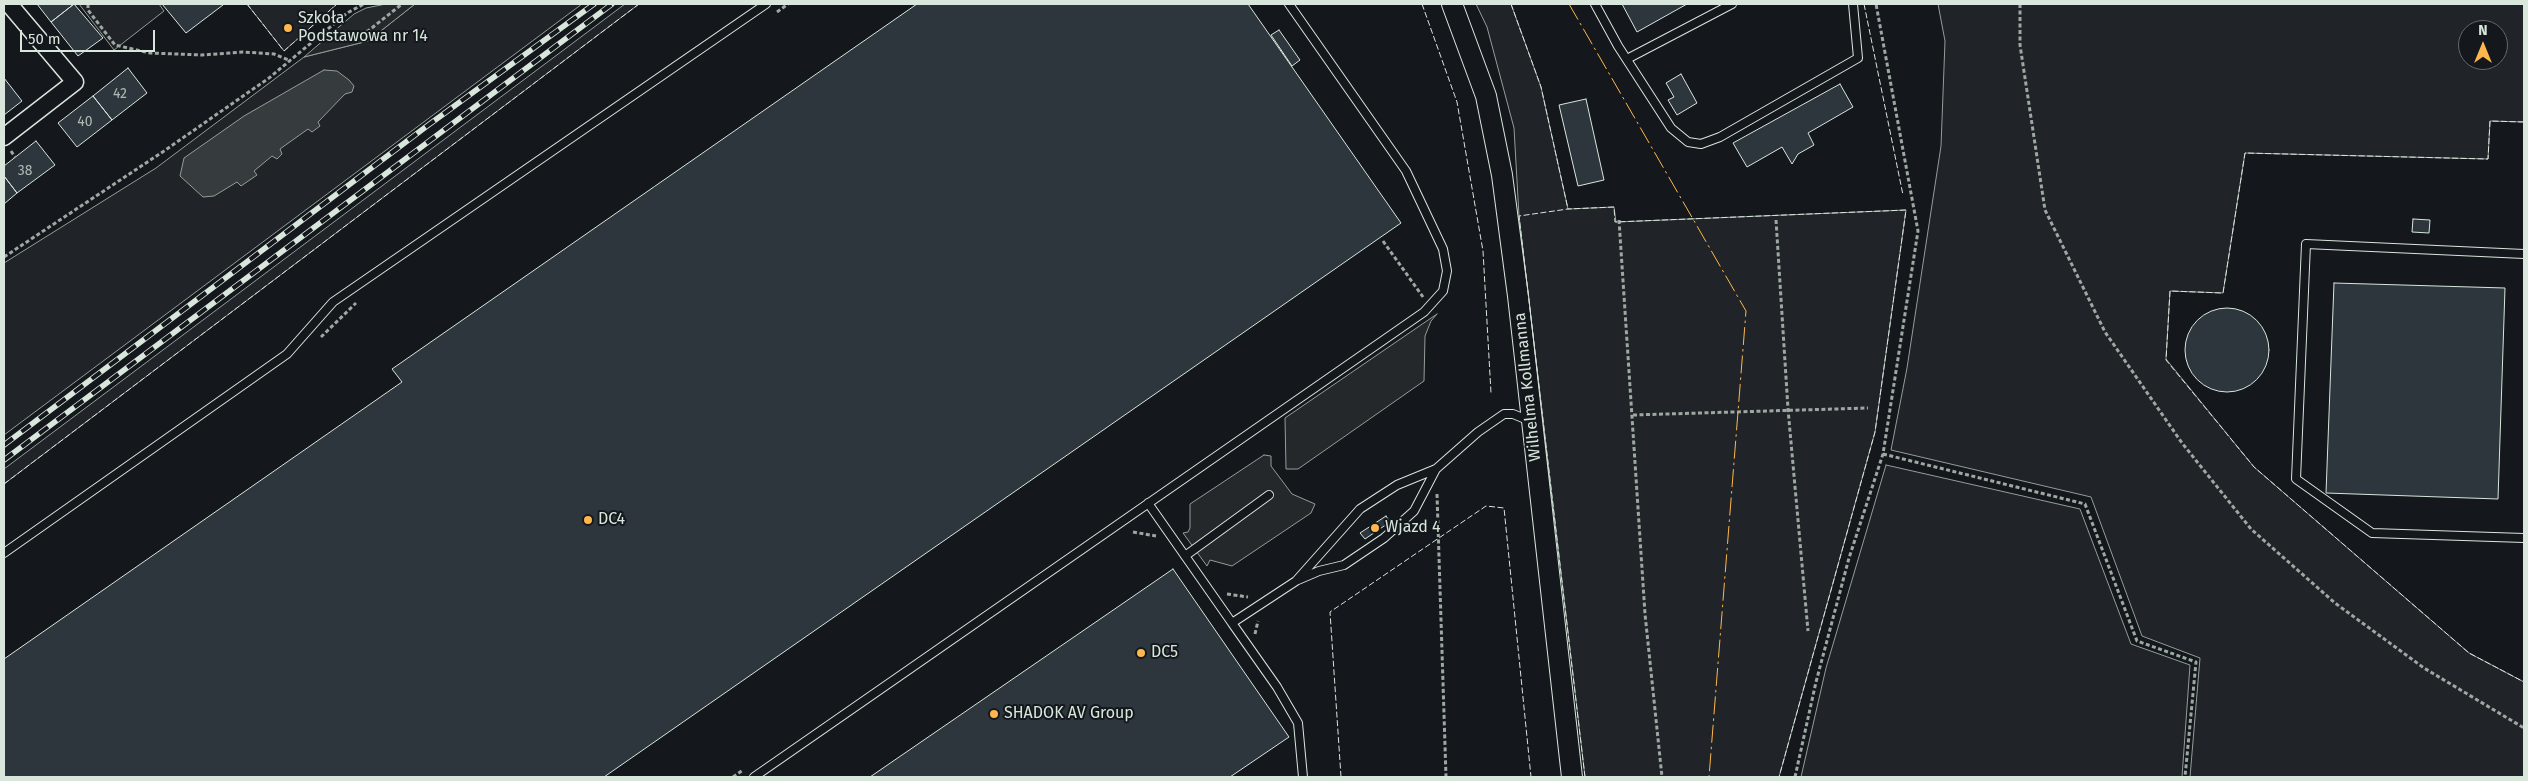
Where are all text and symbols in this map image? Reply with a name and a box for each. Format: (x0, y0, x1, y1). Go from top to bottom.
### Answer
place label: Szkoła Podstawowa nr 14 (298, 9, 428, 47)
scale bar (22, 20, 158, 52)
north arrow (2458, 20, 2508, 70)
marker: Szkoła Podstawowa nr 14 (282, 22, 294, 34)
text: N (2478, 22, 2488, 39)
text: 50 m (28, 30, 61, 48)
house number: 42 (113, 86, 127, 102)
house number: 40 (77, 114, 93, 130)
house number: 38 (18, 163, 32, 179)
street label: Wilhelma Kollmanna (1511, 312, 1545, 462)
place label: DC4 (598, 510, 625, 530)
marker: DC4 (582, 514, 594, 526)
place label: Wjazd 4 (1385, 518, 1441, 538)
marker: Wjazd 4 (1369, 522, 1381, 534)
place label: DC5 (1151, 643, 1178, 663)
marker: DC5 (1135, 647, 1147, 659)
place label: SHADOK AV Group (1004, 704, 1134, 724)
marker: SHADOK AV Group (988, 708, 1000, 720)

